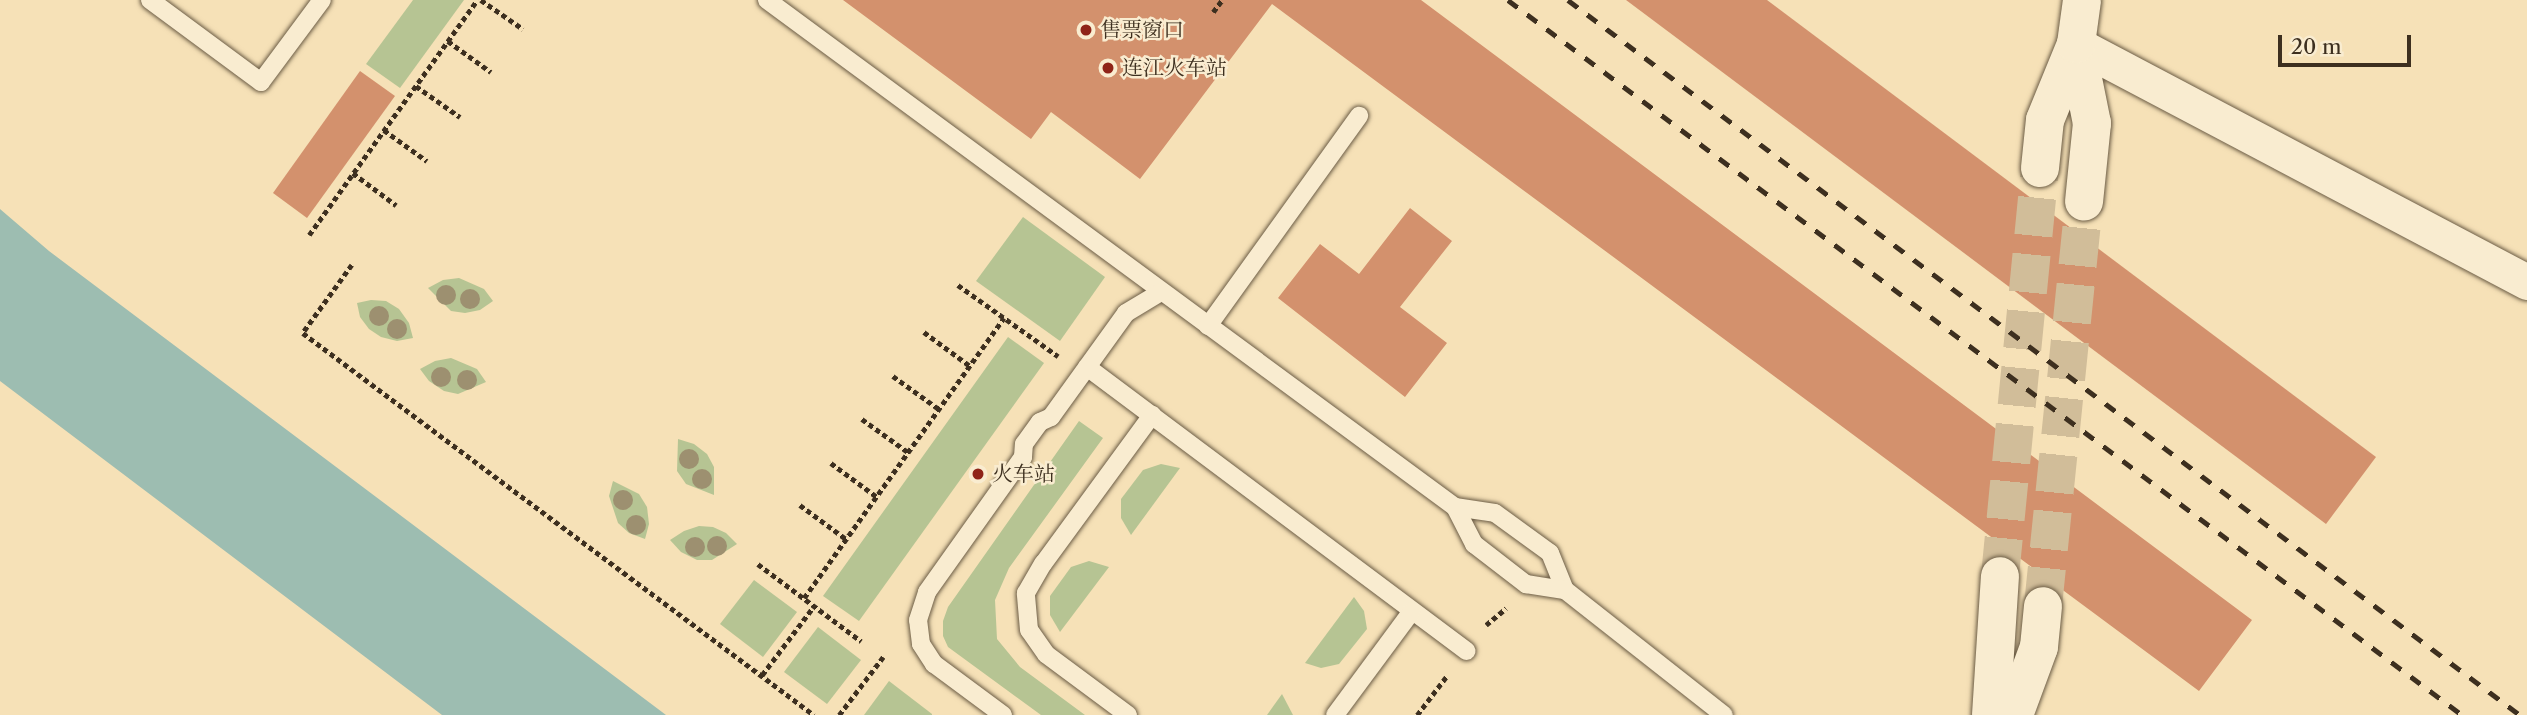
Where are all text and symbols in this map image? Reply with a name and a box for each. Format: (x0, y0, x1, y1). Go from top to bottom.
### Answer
place label: 售票窗口 (1100, 17, 1184, 43)
scale bar (2282, 21, 2415, 65)
marker: 售票窗口 (1078, 22, 1094, 38)
text: 20 m (2291, 34, 2342, 59)
place label: 连江火车站 (1122, 55, 1227, 81)
marker: 连江火车站 (1100, 60, 1116, 76)
place label: 火车站 (992, 461, 1055, 487)
marker: 火车站 (970, 466, 986, 482)

